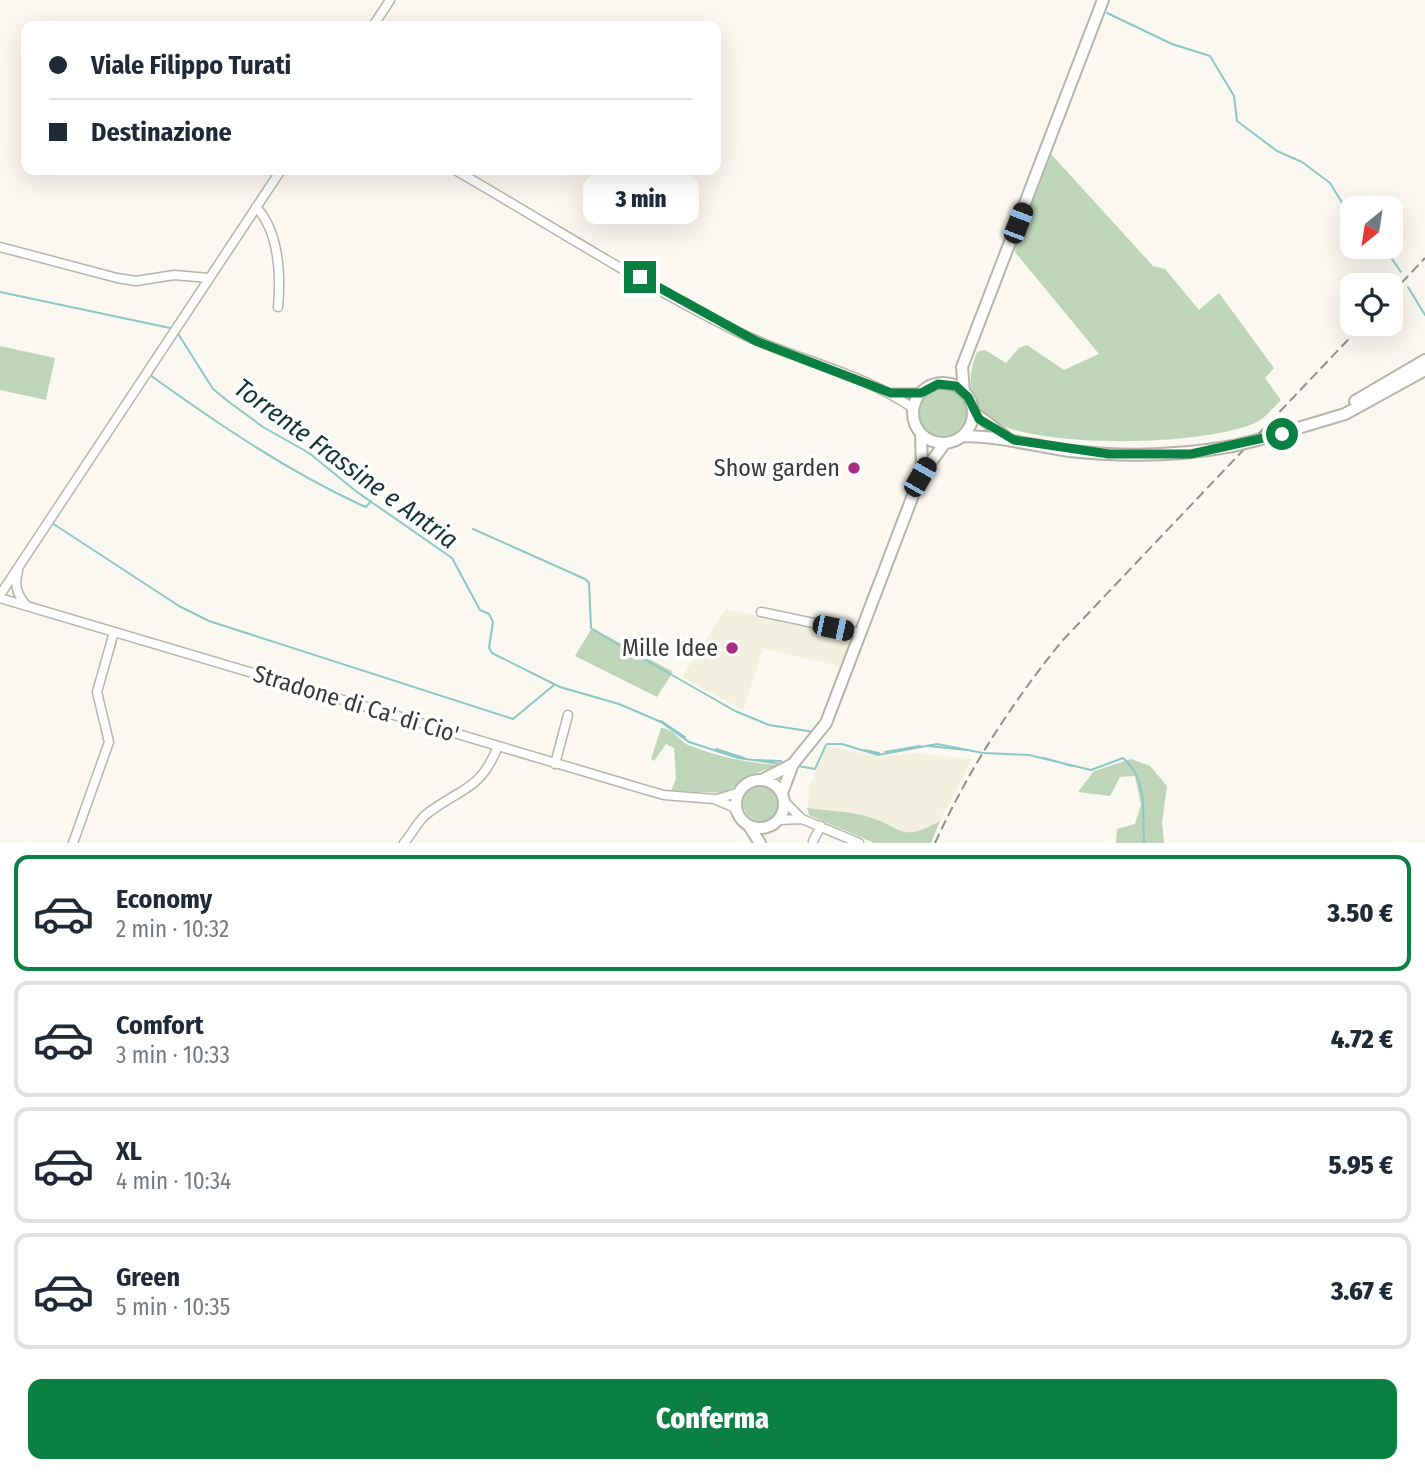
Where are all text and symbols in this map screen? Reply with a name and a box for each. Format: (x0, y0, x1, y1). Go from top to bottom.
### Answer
text: Viale Filippo Turati (91, 50, 291, 81)
text: Destinazione (91, 117, 232, 148)
callout: 3 min (582, 176, 698, 224)
text: 3 min (615, 185, 667, 213)
north arrow (1340, 196, 1404, 259)
map controls (1340, 196, 1403, 336)
car (1001, 200, 1036, 246)
route end (624, 261, 656, 293)
button: locate (1340, 273, 1403, 336)
water label: Torrente Frassine e Antria (228, 372, 464, 556)
route start (1266, 418, 1298, 450)
place label: Show garden (714, 454, 840, 482)
car (901, 454, 940, 500)
marker: Show garden (846, 460, 862, 476)
car (811, 613, 856, 643)
place label: Mille Idee (622, 634, 718, 662)
marker: Mille Idee (724, 640, 740, 656)
street label: Stradone di Ca' di Cio' (250, 659, 462, 749)
icon: car (32, 882, 95, 945)
text: Economy (116, 884, 212, 915)
text: 3.50 € (1328, 898, 1393, 929)
text: 2 min · 10:32 (116, 915, 229, 943)
icon: car (32, 1008, 95, 1071)
text: Comfort (116, 1010, 204, 1041)
text: 4.72 € (1331, 1024, 1393, 1055)
text: 3 min · 10:33 (116, 1041, 230, 1069)
icon: car (32, 1134, 95, 1197)
text: XL (116, 1136, 142, 1167)
text: 5.95 € (1329, 1150, 1393, 1181)
text: 4 min · 10:34 (116, 1167, 231, 1195)
icon: car (32, 1260, 95, 1323)
text: Green (116, 1262, 180, 1293)
text: 3.67 € (1331, 1276, 1393, 1307)
text: 5 min · 10:35 (116, 1293, 230, 1321)
button: Conferma (28, 1379, 1397, 1459)

